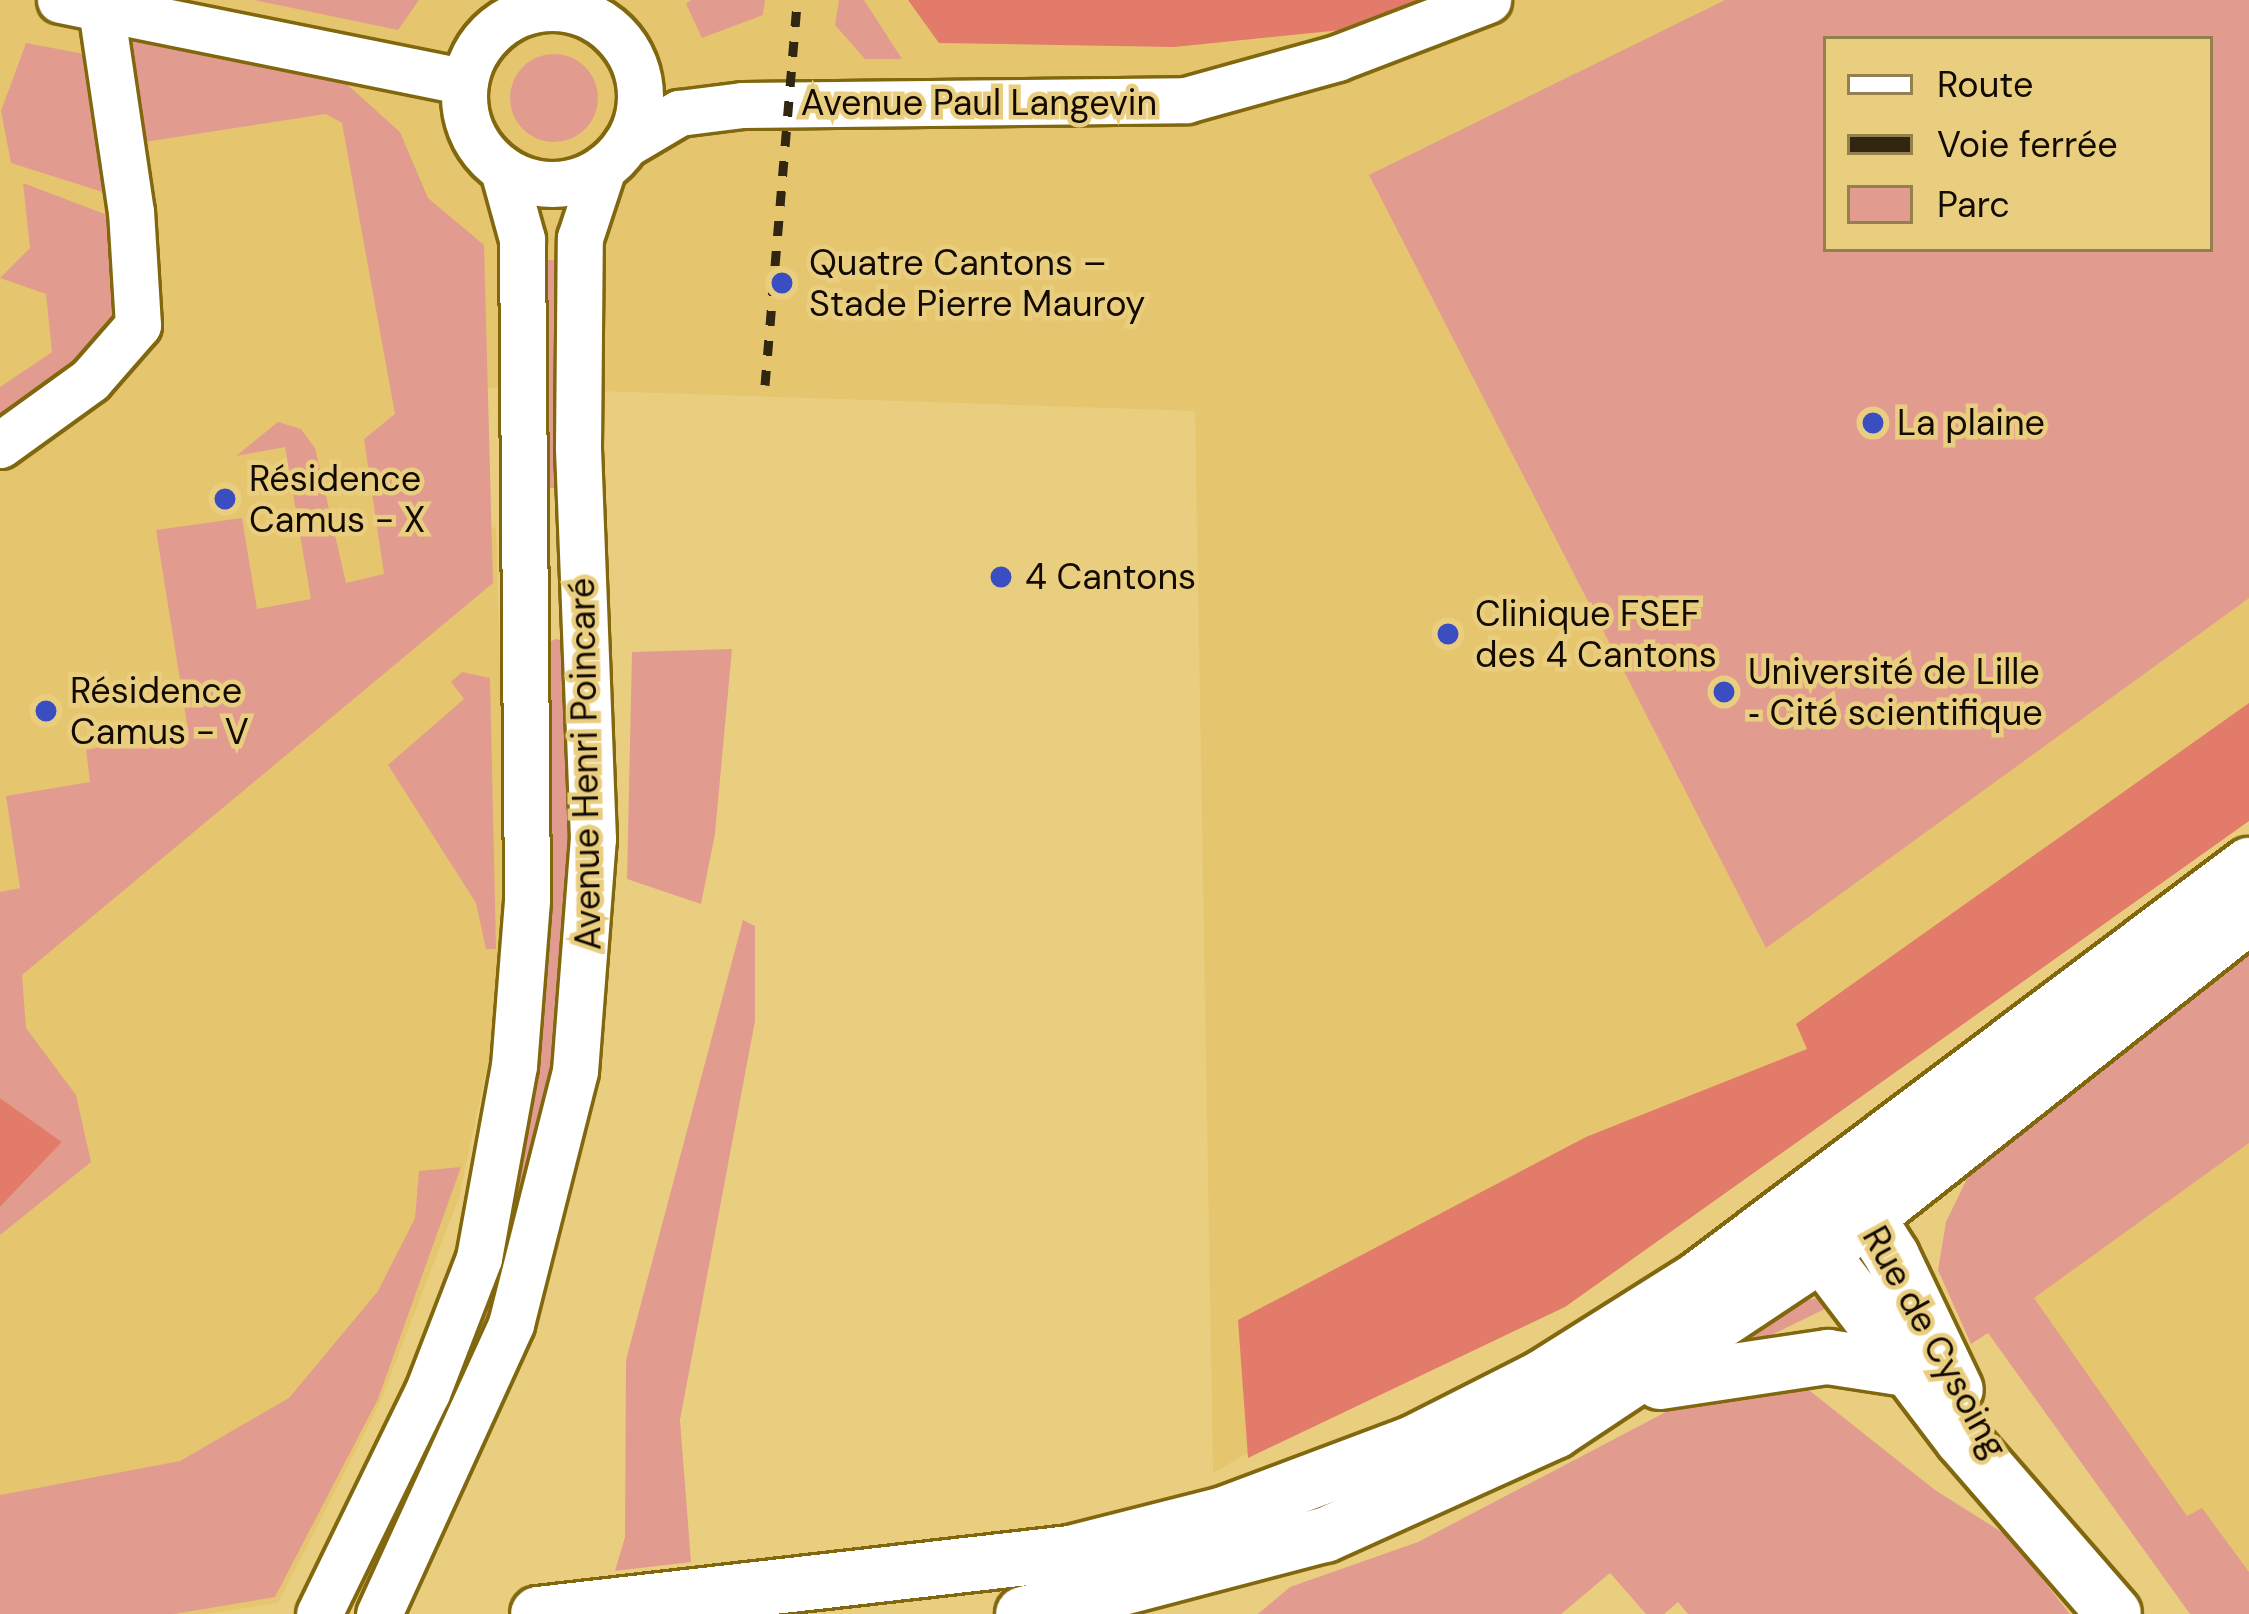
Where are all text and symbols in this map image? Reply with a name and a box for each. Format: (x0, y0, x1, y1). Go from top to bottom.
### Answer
legend (1823, 36, 2213, 252)
text: Route (1937, 61, 2033, 108)
street label: Avenue Paul Langevin (801, 81, 1157, 125)
text: Voie ferrée (1937, 121, 2118, 168)
text: Parc (1937, 181, 2010, 228)
place label: Quatre Cantons – Stade Pierre Mauroy (809, 240, 1145, 325)
marker: Quatre Cantons – Stade Pierre Mauroy (766, 267, 798, 299)
place label: La plaine (1897, 401, 2045, 445)
marker: La plaine (1860, 410, 1886, 436)
place label: Résidence Camus - X (249, 456, 426, 541)
marker: Résidence Camus - X (212, 486, 238, 512)
place label: 4 Cantons (1025, 555, 1196, 599)
marker: 4 Cantons (988, 564, 1014, 590)
street label: Avenue Henri Poincaré (560, 577, 610, 951)
place label: Clinique FSEF des 4 Cantons (1475, 591, 1717, 676)
marker: Clinique FSEF des 4 Cantons (1432, 618, 1464, 650)
place label: Université de Lille ‐ Cité scientifique (1748, 649, 2043, 734)
place label: Résidence Camus - V (70, 668, 249, 753)
marker: Université de Lille ‐ Cité scientifique (1711, 679, 1737, 705)
marker: Résidence Camus - V (33, 698, 59, 724)
street label: Rue de Cysoing (1854, 1219, 2016, 1465)

